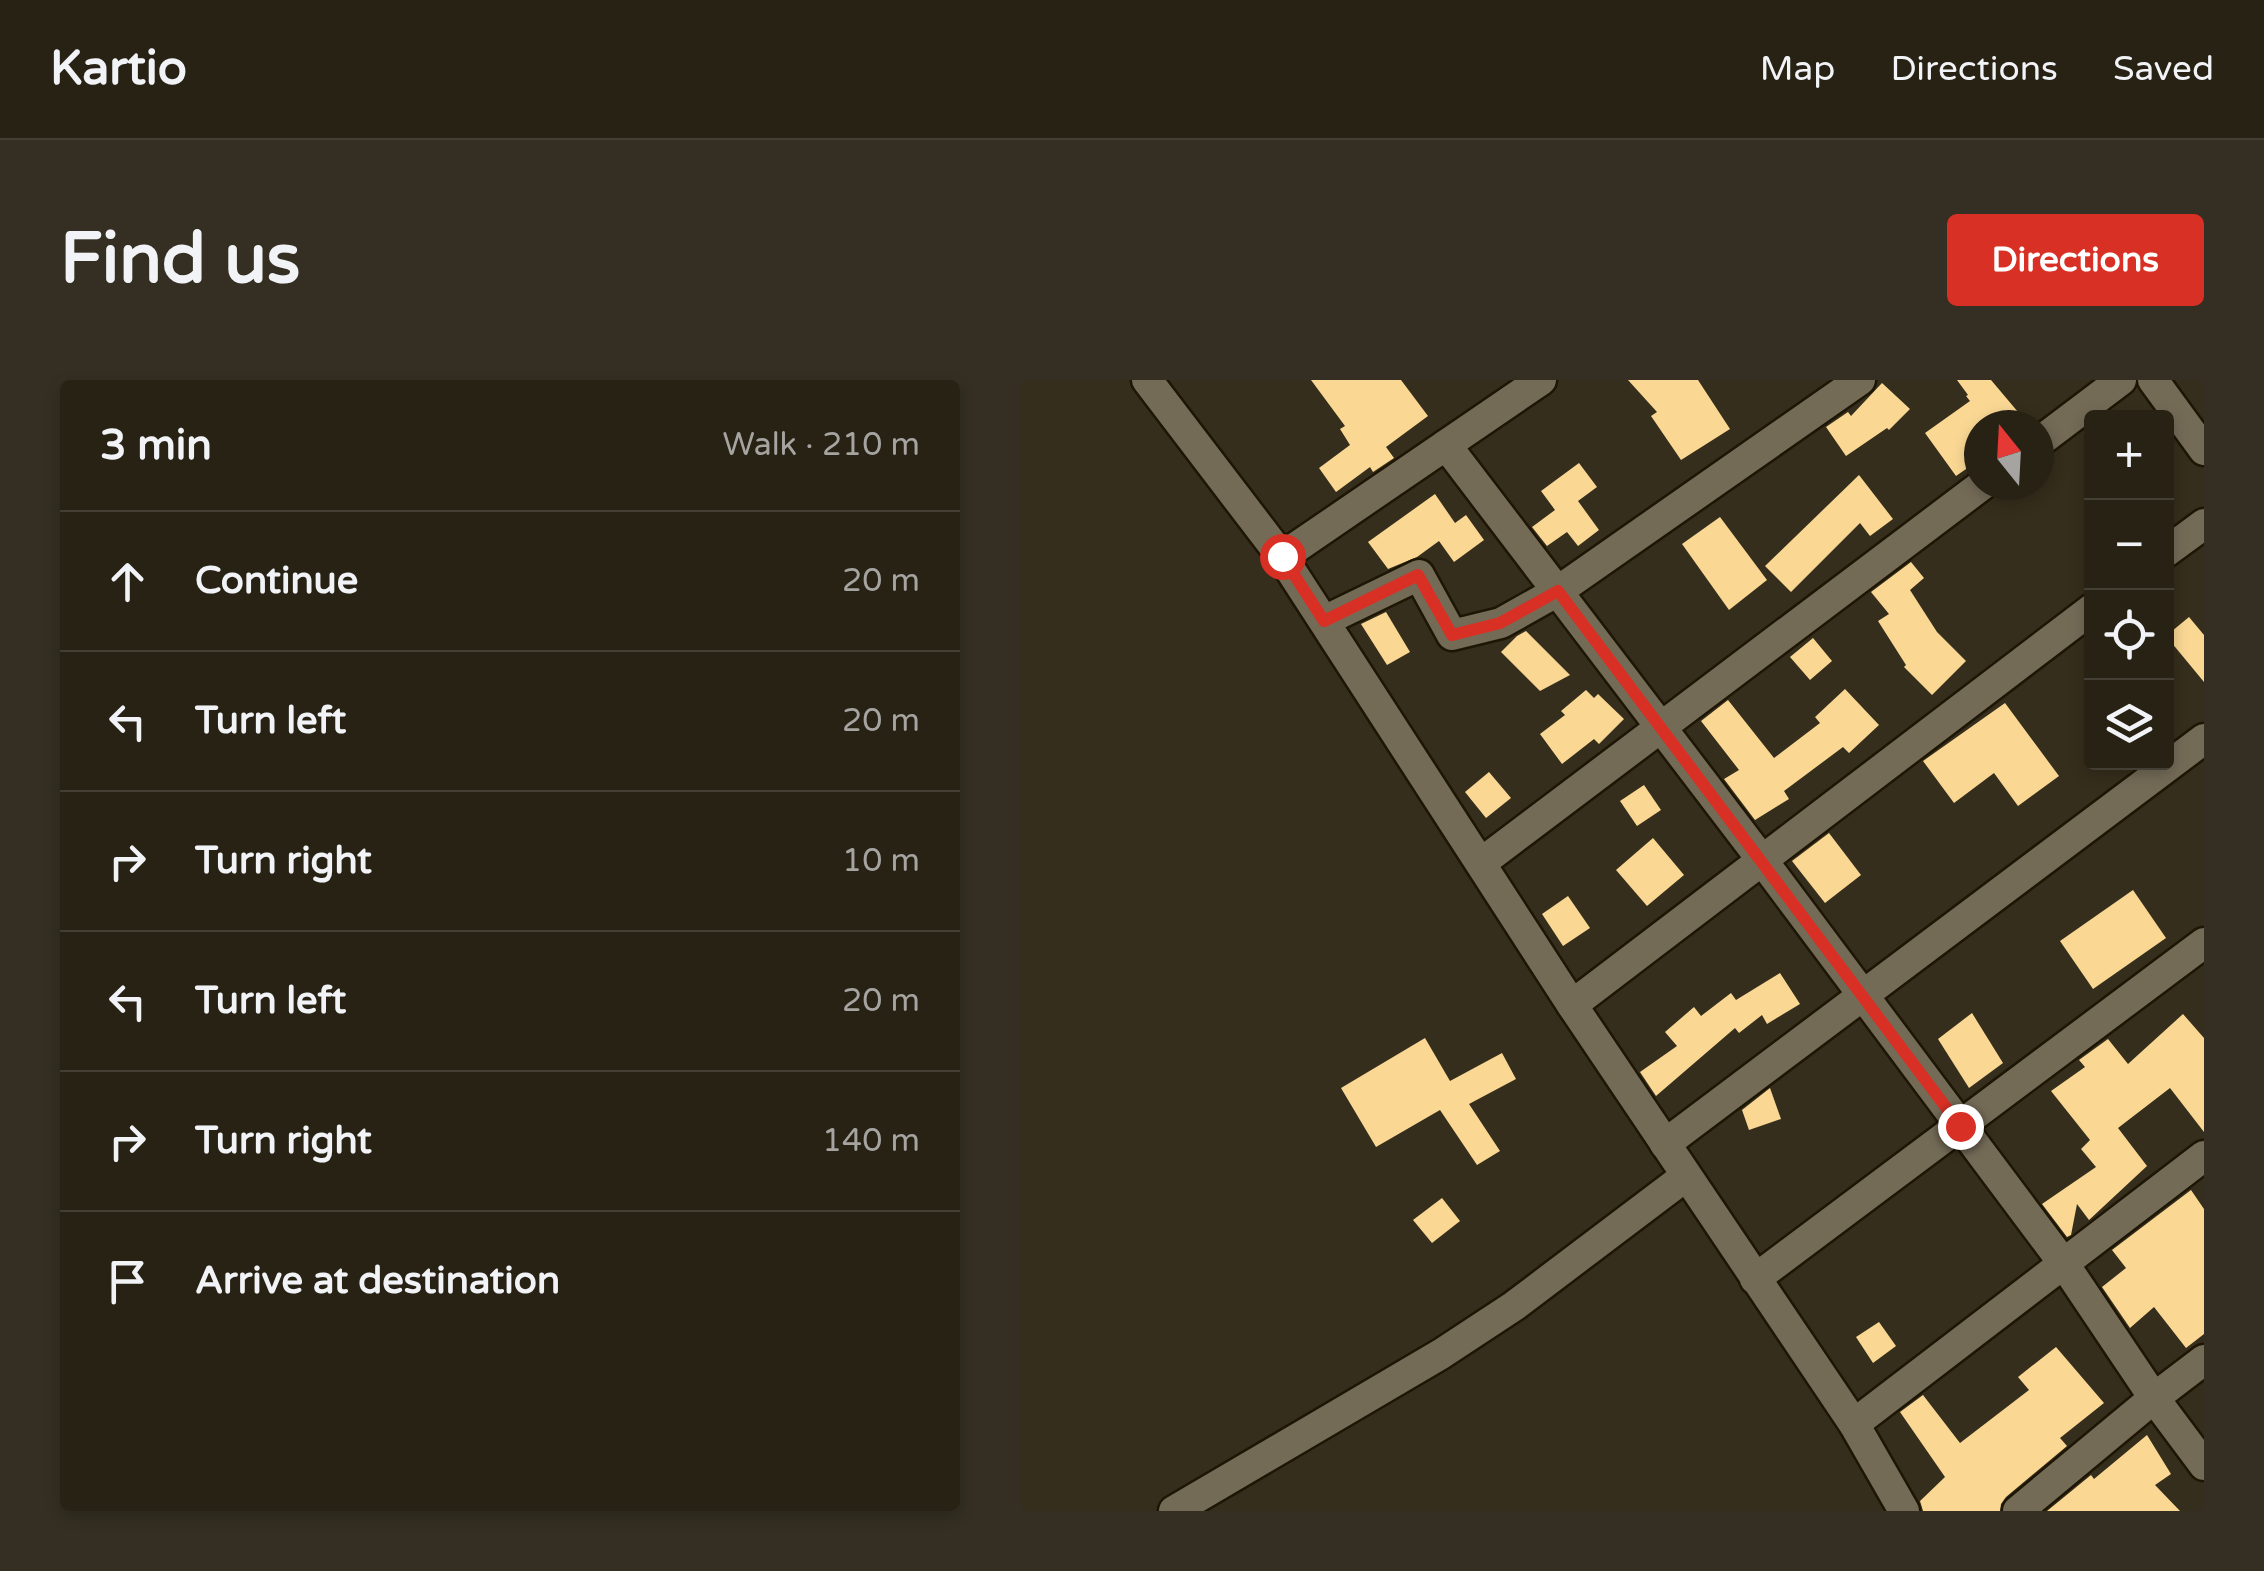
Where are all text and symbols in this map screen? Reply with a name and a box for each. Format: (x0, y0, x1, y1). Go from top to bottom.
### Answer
text: Kartio (50, 40, 187, 98)
text: Map (1760, 48, 1835, 90)
text: Directions (1890, 48, 2058, 90)
text: Saved (2113, 48, 2214, 90)
button: Directions (1947, 214, 2204, 306)
text: Find us (60, 218, 300, 302)
north arrow (1964, 410, 2054, 500)
map controls (2084, 410, 2174, 770)
button: + (2084, 410, 2174, 500)
text: 3 min (100, 420, 212, 471)
text: Walk · 210 m (723, 426, 920, 464)
button: − (2084, 500, 2174, 590)
route start (1260, 534, 1306, 580)
icon: ahead (100, 554, 155, 609)
text: Continue (195, 558, 358, 604)
text: 20 m (842, 562, 920, 600)
button: locate (2084, 590, 2174, 680)
button: layers (2084, 680, 2174, 770)
icon: left (100, 694, 155, 749)
text: Turn left (195, 698, 346, 744)
text: 20 m (842, 702, 920, 740)
icon: right (100, 834, 155, 889)
text: Turn right (195, 838, 372, 884)
text: 10 m (842, 842, 920, 880)
icon: left (100, 974, 155, 1029)
text: Turn left (195, 978, 346, 1024)
text: 20 m (842, 982, 920, 1020)
route end (1938, 1104, 1984, 1150)
icon: right (100, 1114, 155, 1169)
text: Turn right (195, 1118, 372, 1164)
text: 140 m (822, 1122, 920, 1160)
icon: arrive (100, 1254, 155, 1309)
text: Arrive at destination (195, 1258, 560, 1304)

